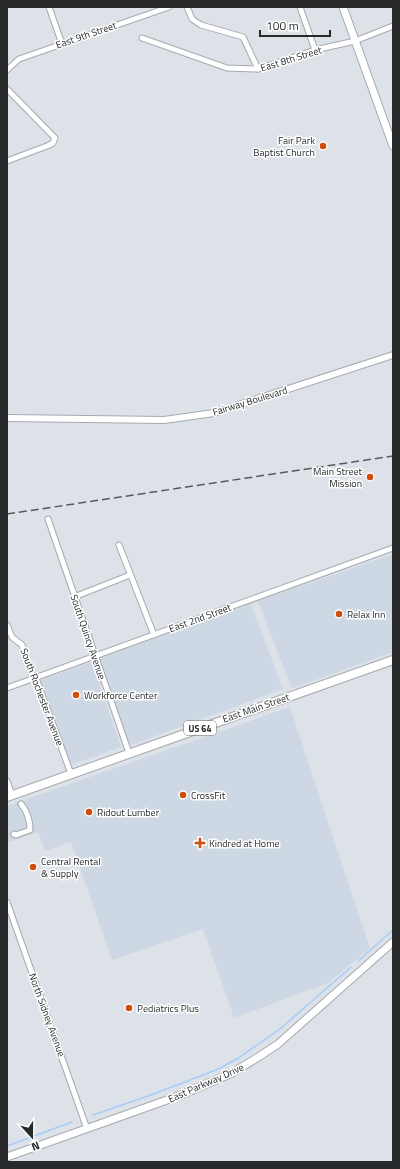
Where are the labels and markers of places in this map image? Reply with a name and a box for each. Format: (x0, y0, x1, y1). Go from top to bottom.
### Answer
place label: Fair Park Baptist Church (253, 133, 315, 160)
marker: Fair Park Baptist Church (318, 141, 328, 151)
place label: Main Street Mission (313, 464, 362, 491)
marker: Main Street Mission (365, 472, 375, 482)
place label: Relax Inn (347, 607, 385, 622)
marker: Relax Inn (334, 609, 344, 619)
place label: Workforce Center (84, 688, 158, 703)
marker: Workforce Center (71, 690, 81, 700)
place label: CrossFit (191, 788, 226, 803)
marker: CrossFit (178, 790, 188, 800)
place label: Ridout Lumber (97, 805, 160, 820)
marker: Ridout Lumber (84, 807, 94, 817)
place label: Kindred at Home (209, 836, 280, 851)
marker: Kindred at Home (194, 837, 206, 849)
place label: Central Rental & Supply (41, 854, 101, 881)
marker: Central Rental & Supply (28, 862, 38, 872)
place label: Pediatrics Plus (137, 1001, 199, 1016)
marker: Pediatrics Plus (124, 1003, 134, 1013)

